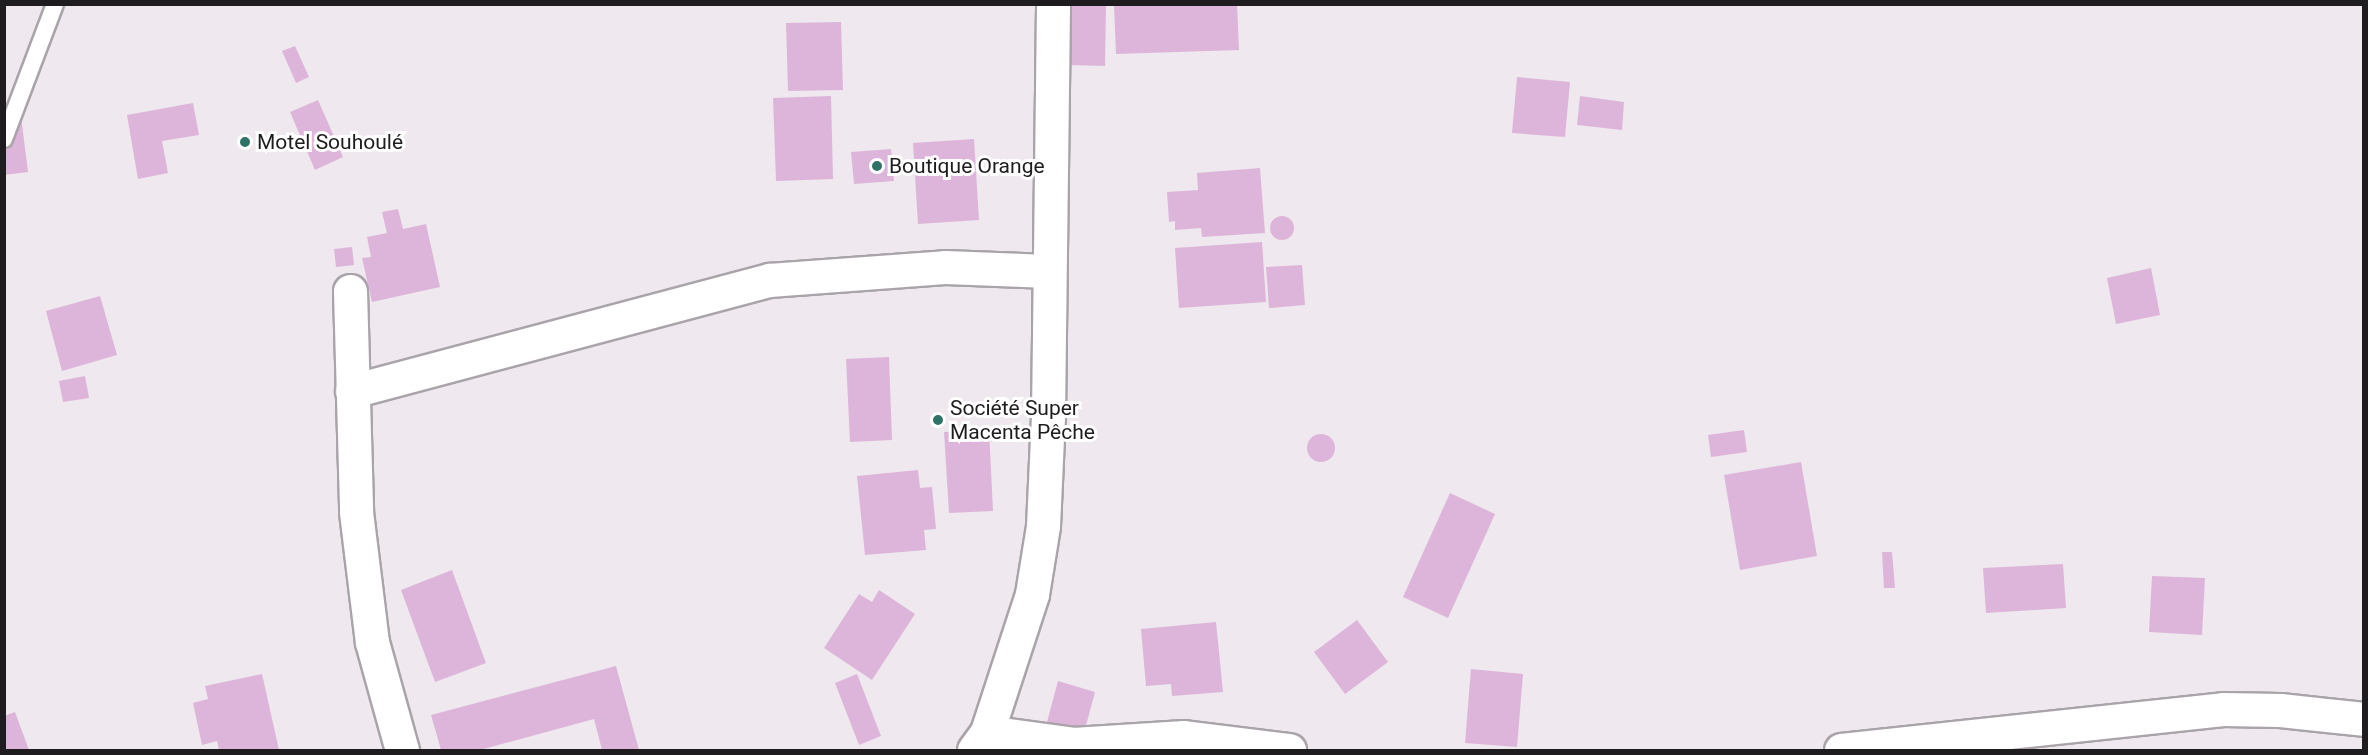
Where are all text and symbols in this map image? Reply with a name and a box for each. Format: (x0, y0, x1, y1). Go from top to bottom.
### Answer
place label: Motel Souhoulé (257, 129, 403, 155)
marker: Motel Souhoulé (238, 135, 252, 149)
place label: Boutique Orange (889, 153, 1045, 179)
marker: Boutique Orange (870, 159, 884, 173)
place label: Société Super Macenta Pêche (950, 395, 1095, 445)
marker: Société Super Macenta Pêche (931, 413, 945, 427)

